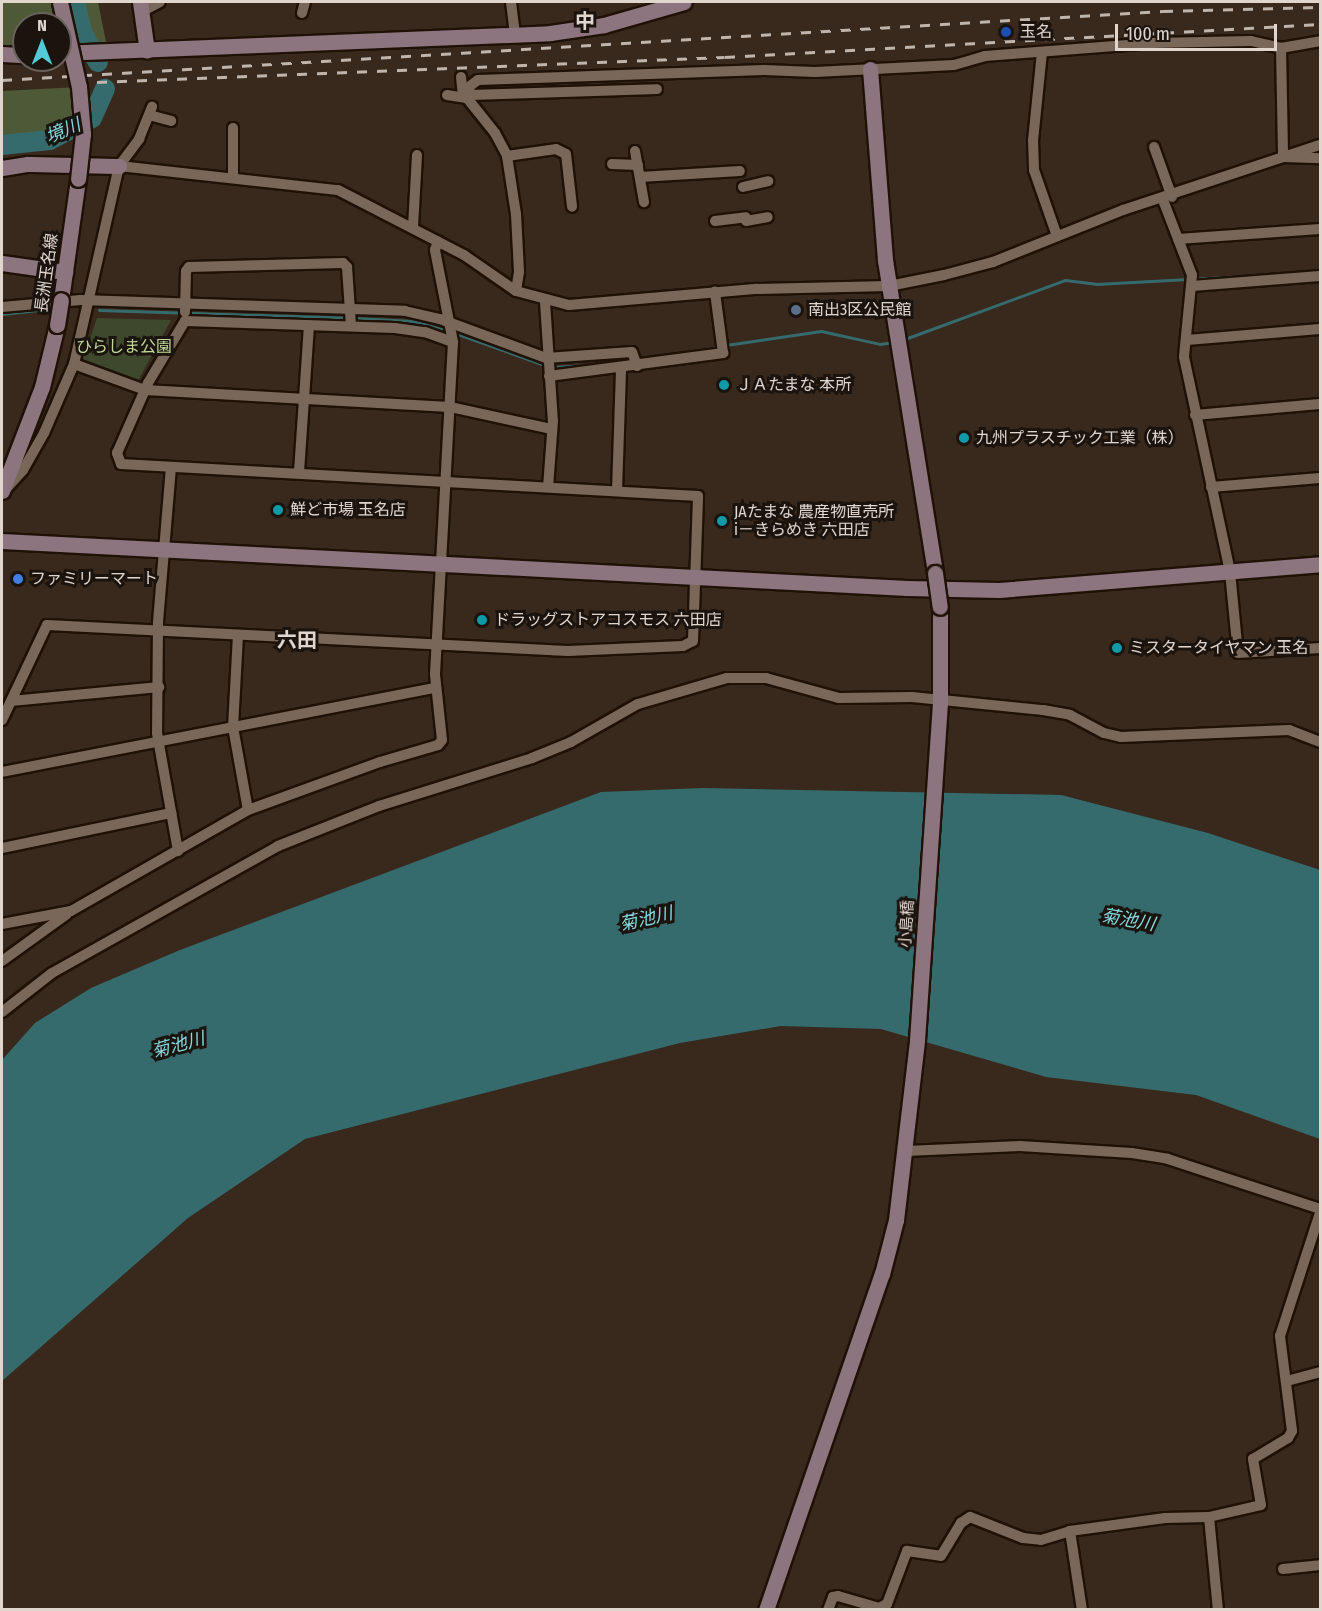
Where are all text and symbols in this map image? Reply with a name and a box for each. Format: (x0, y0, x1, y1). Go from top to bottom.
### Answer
district label: 中 (575, 9, 595, 33)
north arrow (12, 12, 72, 72)
scale bar (1118, 12, 1280, 50)
text: N (37, 16, 47, 35)
place label: 玉名 (1020, 22, 1052, 42)
marker: 玉名 (997, 23, 1015, 41)
text: 100 m (1126, 23, 1170, 45)
water label: 境川 (42, 114, 84, 148)
street label: 長洲玉名線 (32, 232, 62, 314)
place label: 南出3区公民館 (808, 300, 911, 320)
marker: 南出3区公民館 (789, 303, 803, 317)
park label: ひらしま公園 (76, 337, 172, 357)
place label: ＪＡたまな 本所 (736, 375, 852, 395)
marker: ＪＡたまな 本所 (717, 378, 731, 392)
place label: 九州プラスチック工業（株） (976, 428, 1184, 448)
marker: 九州プラスチック工業（株） (957, 431, 971, 445)
place label: 鮮ど市場 玉名店 (290, 500, 406, 520)
place label: JAたまな 農産物直売所 i－きらめき 六田店 (734, 502, 895, 540)
marker: 鮮ど市場 玉名店 (271, 503, 285, 517)
marker: JAたまな 農産物直売所 i－きらめき 六田店 (715, 514, 729, 528)
place label: ファミリーマート (30, 569, 158, 589)
marker: ファミリーマート (11, 572, 25, 586)
place label: ドラッグストアコスモス 六田店 (494, 610, 722, 630)
marker: ドラッグストアコスモス 六田店 (475, 613, 489, 627)
district label: 六田 (277, 628, 317, 652)
place label: ミスタータイヤマン 玉名 (1129, 638, 1309, 658)
marker: ミスタータイヤマン 玉名 (1110, 641, 1124, 655)
street label: 小島橋 (896, 899, 918, 949)
water label: 菊池川 (617, 902, 675, 936)
water label: 菊池川 (1100, 905, 1156, 935)
water label: 菊池川 (149, 1028, 207, 1062)

